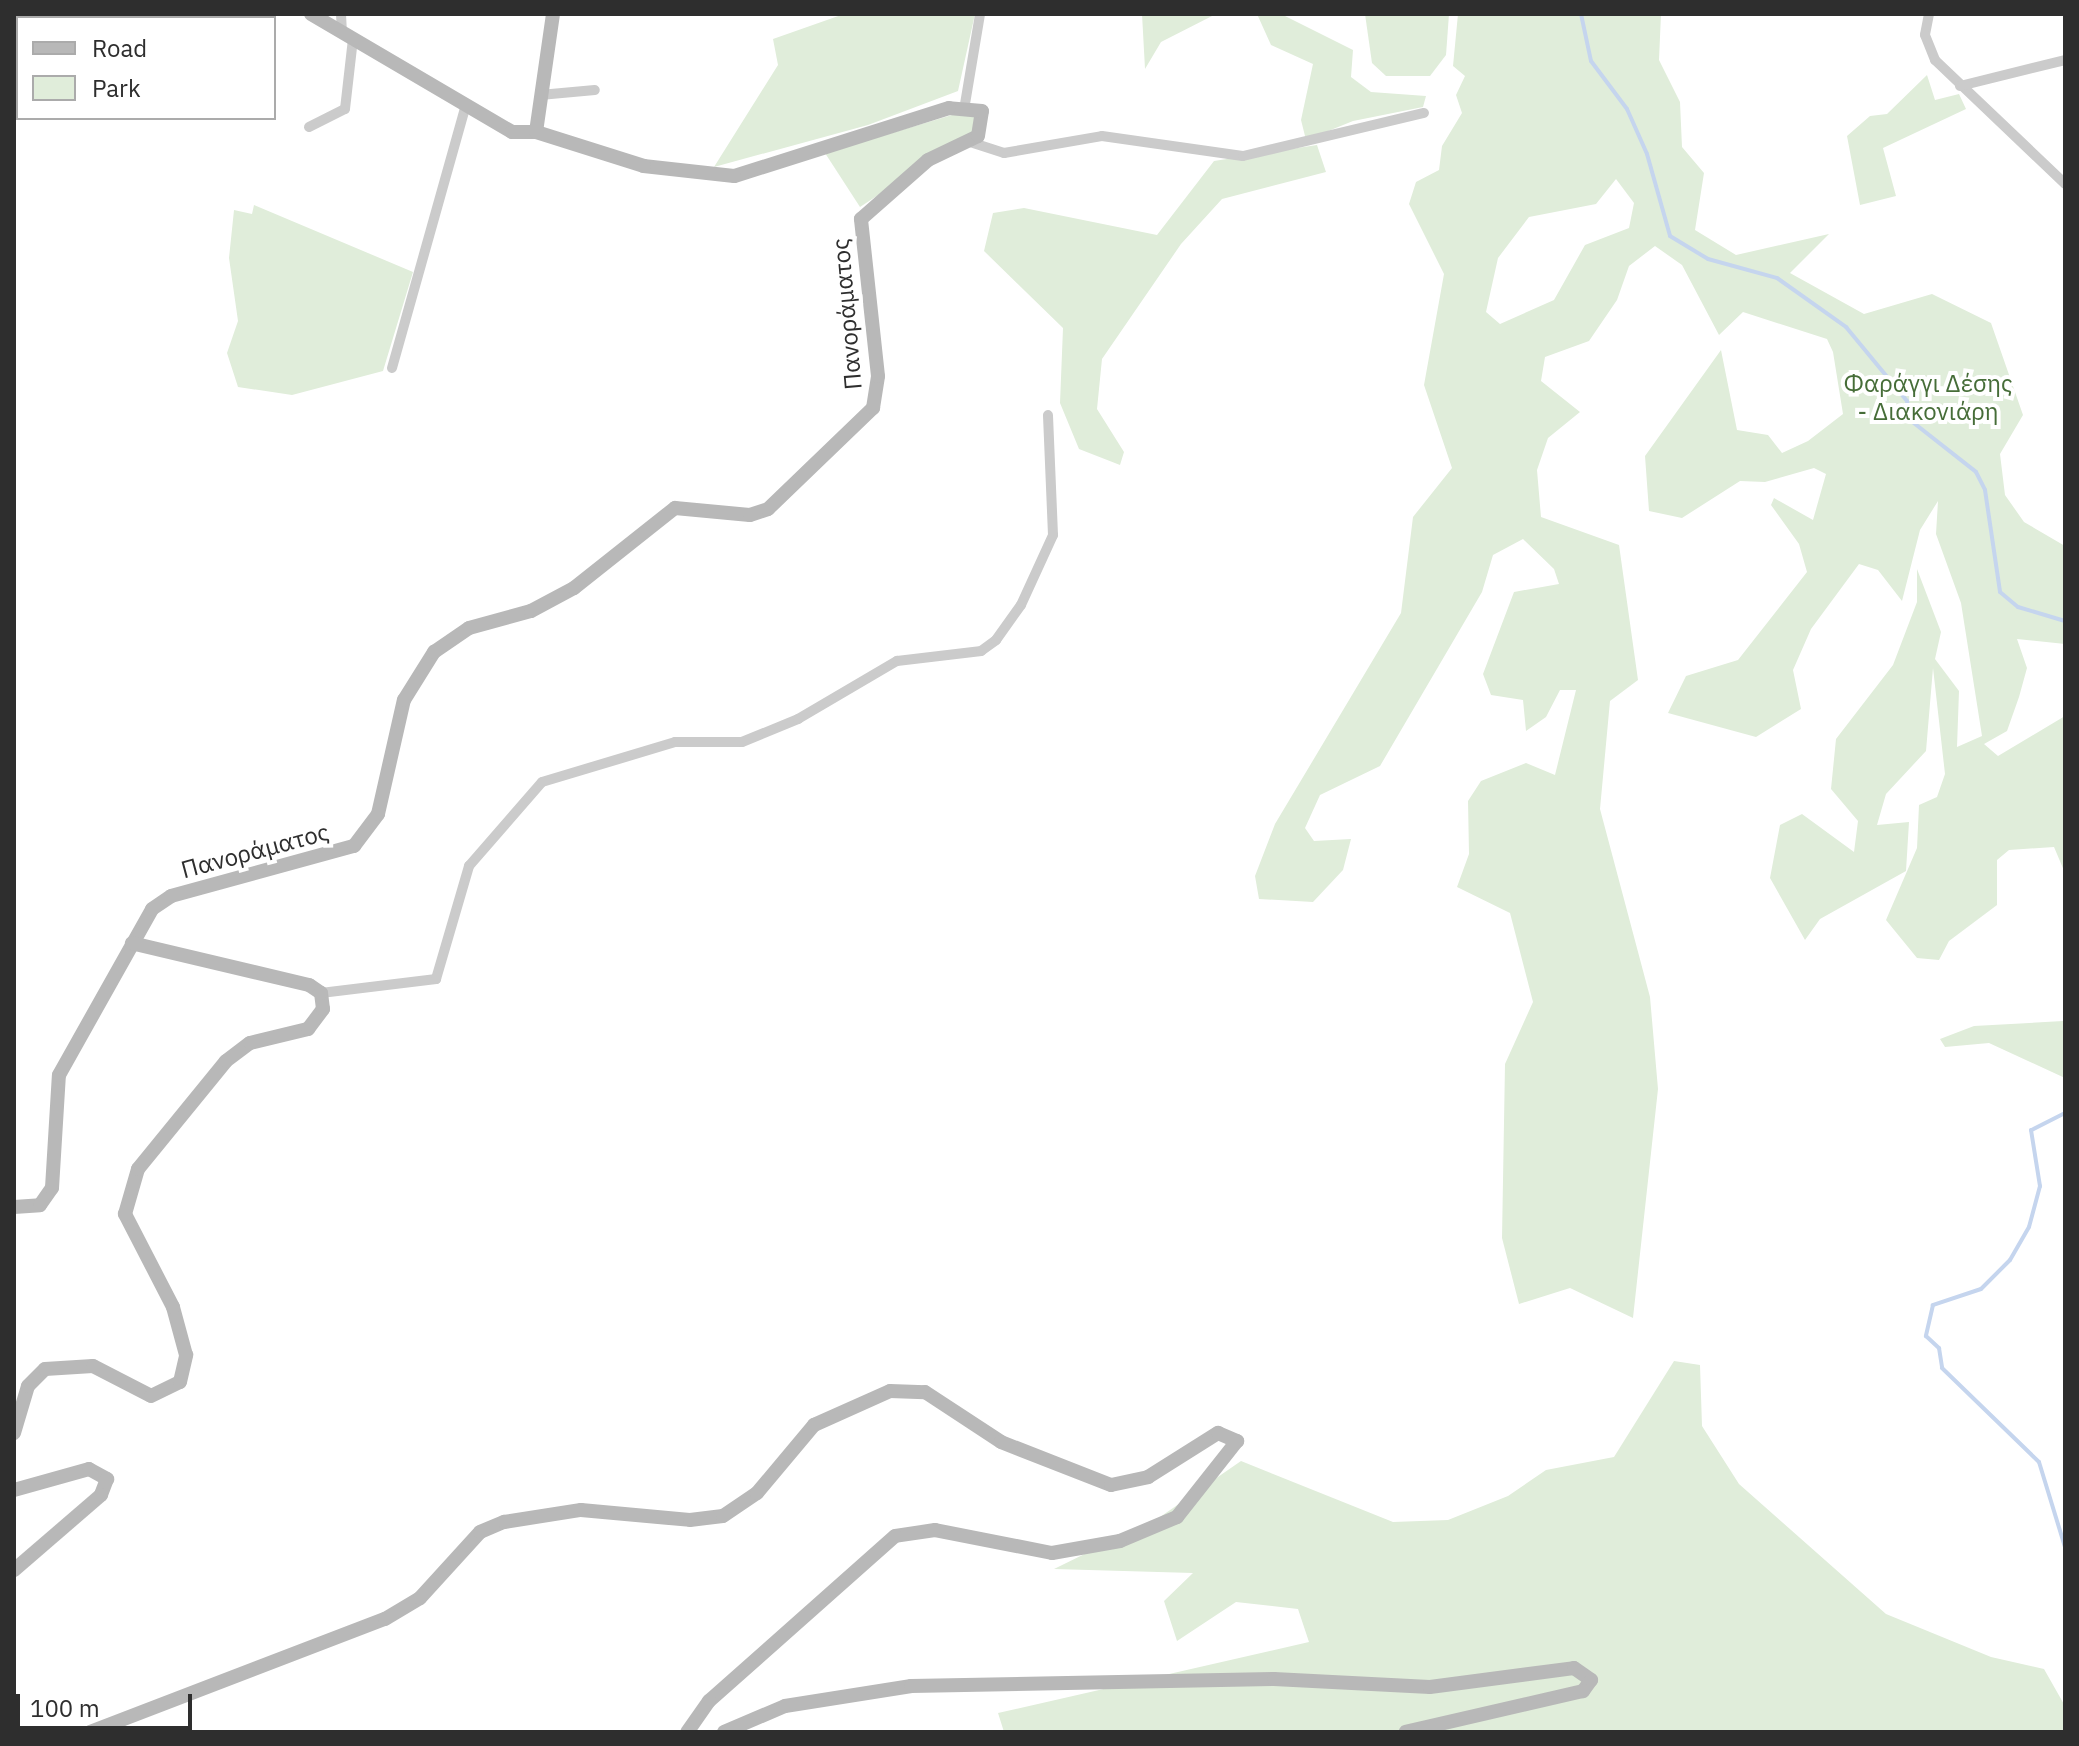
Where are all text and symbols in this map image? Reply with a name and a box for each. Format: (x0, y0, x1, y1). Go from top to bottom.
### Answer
legend (16, 16, 276, 120)
text: Road (92, 32, 147, 64)
text: Park (92, 72, 141, 104)
street label: Πανοράματος (826, 237, 868, 391)
park label: Φαράγγι Δέσης - Διακονιάρη (1844, 370, 2012, 426)
street label: Πανοράματος (178, 817, 332, 885)
scale bar (20, 1678, 196, 1728)
text: 100 m (30, 1692, 100, 1724)

